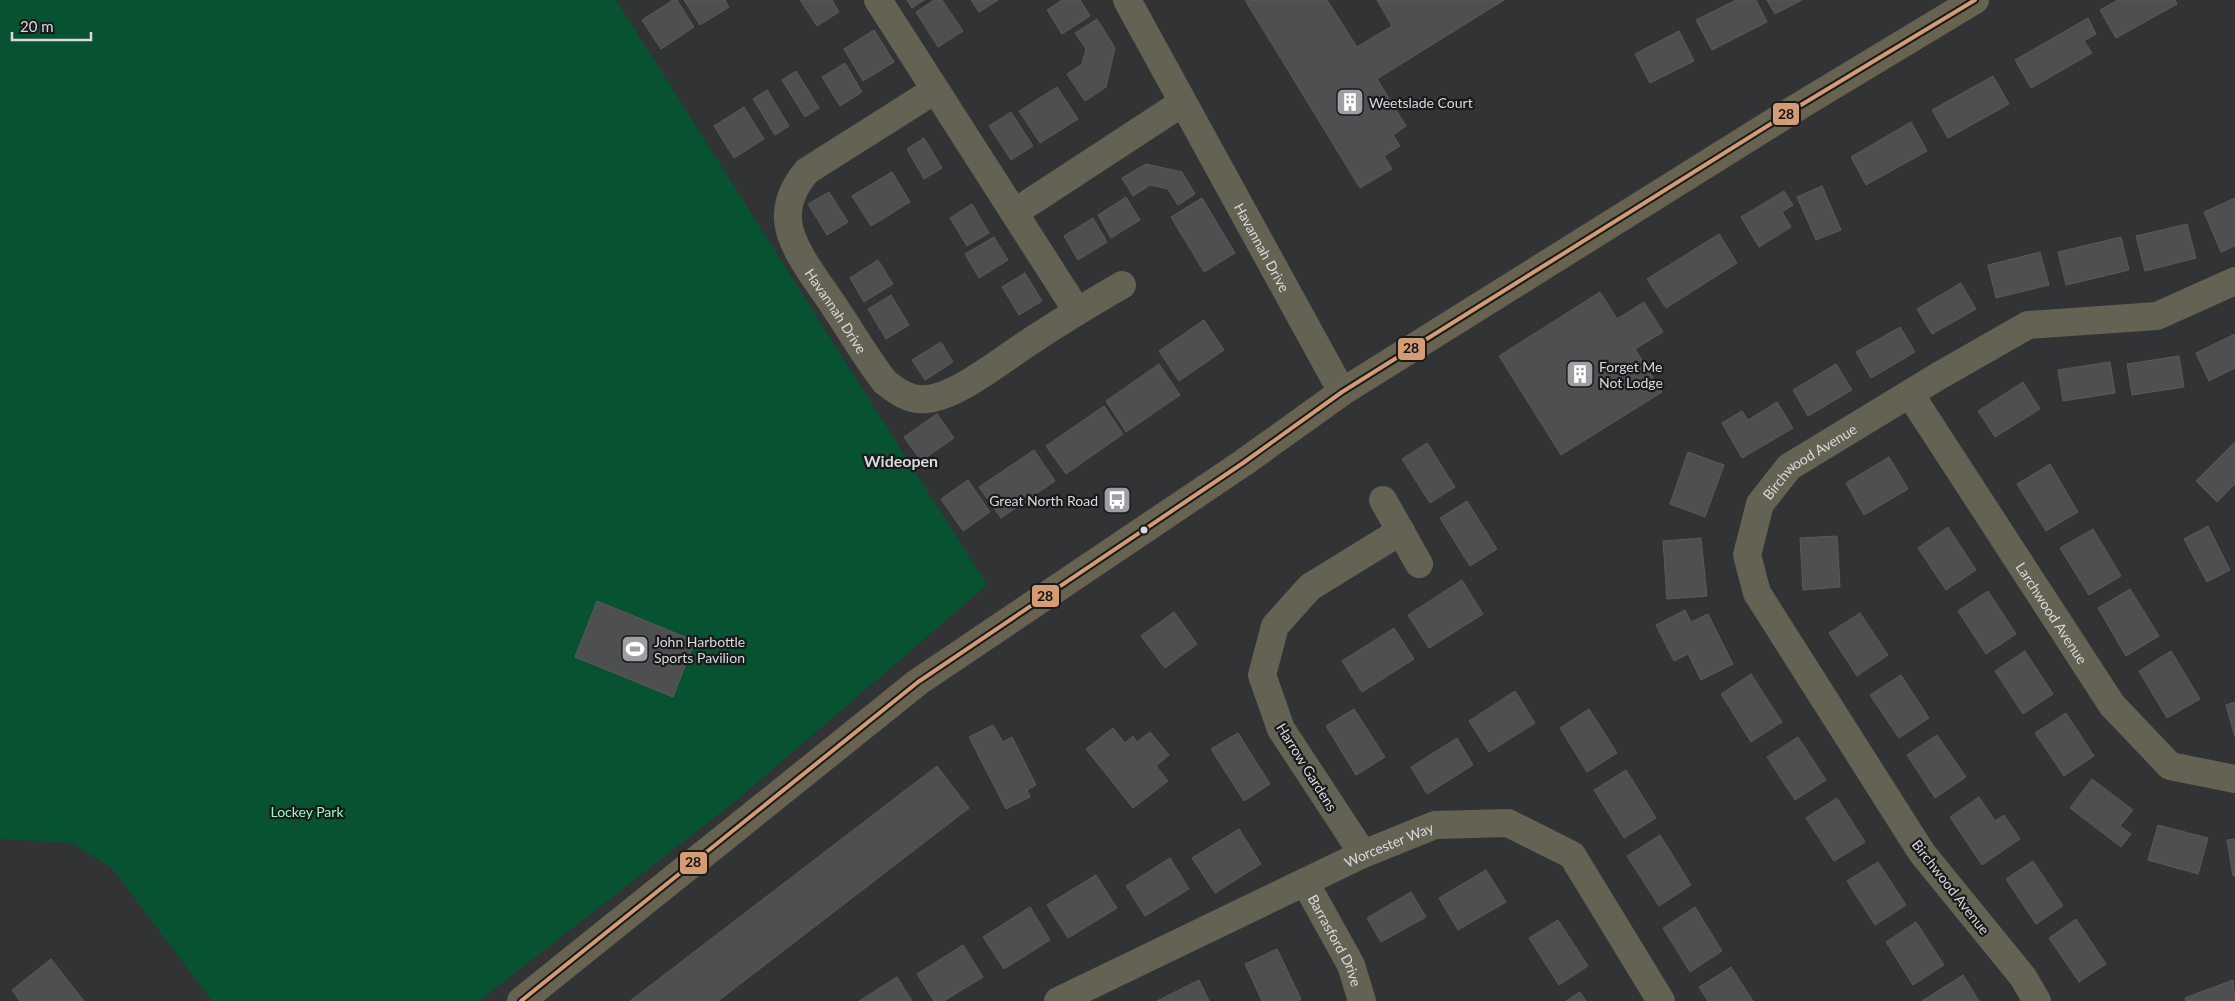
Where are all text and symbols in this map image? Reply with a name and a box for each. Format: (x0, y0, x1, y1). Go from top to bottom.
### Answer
scale bar (12, 10, 91, 42)
text: 20 m (20, 17, 54, 35)
building icon: Weetslade Court (1335, 87, 1365, 117)
place label: Weetslade Court (1369, 94, 1473, 111)
line badge: 28 (1772, 102, 1800, 126)
text: 28 (1778, 105, 1794, 122)
street label: Havannah Drive (1231, 200, 1294, 295)
street label: Havannah Drive (802, 265, 871, 356)
line badge: 28 (1397, 337, 1426, 361)
text: 28 (1403, 339, 1419, 356)
place label: Forget Me Not Lodge (1599, 358, 1663, 391)
building icon: Forget Me Not Lodge (1565, 359, 1595, 389)
street label: Birchwood Avenue (1759, 420, 1859, 503)
district label: Wideopen (864, 451, 938, 470)
bus stop icon: Great North Road (1102, 485, 1132, 515)
place label: Great North Road (989, 492, 1098, 509)
unlabelled marker (1139, 525, 1149, 535)
street label: Larchwood Avenue (2013, 559, 2091, 667)
line badge: 28 (1031, 584, 1060, 608)
text: 28 (1037, 587, 1053, 604)
place label: John Harbottle Sports Pavilion (654, 633, 745, 666)
sports icon: John Harbottle Sports Pavilion (620, 634, 650, 664)
street label: Harrow Gardens (1273, 720, 1341, 814)
park label: Lockey Park (270, 803, 344, 820)
street label: Worcester Way (1341, 818, 1436, 870)
street label: Birchwood Avenue (1909, 836, 1993, 938)
line badge: 28 (679, 851, 708, 875)
text: 28 (685, 853, 701, 870)
street label: Barrasford Drive (1305, 891, 1365, 988)

